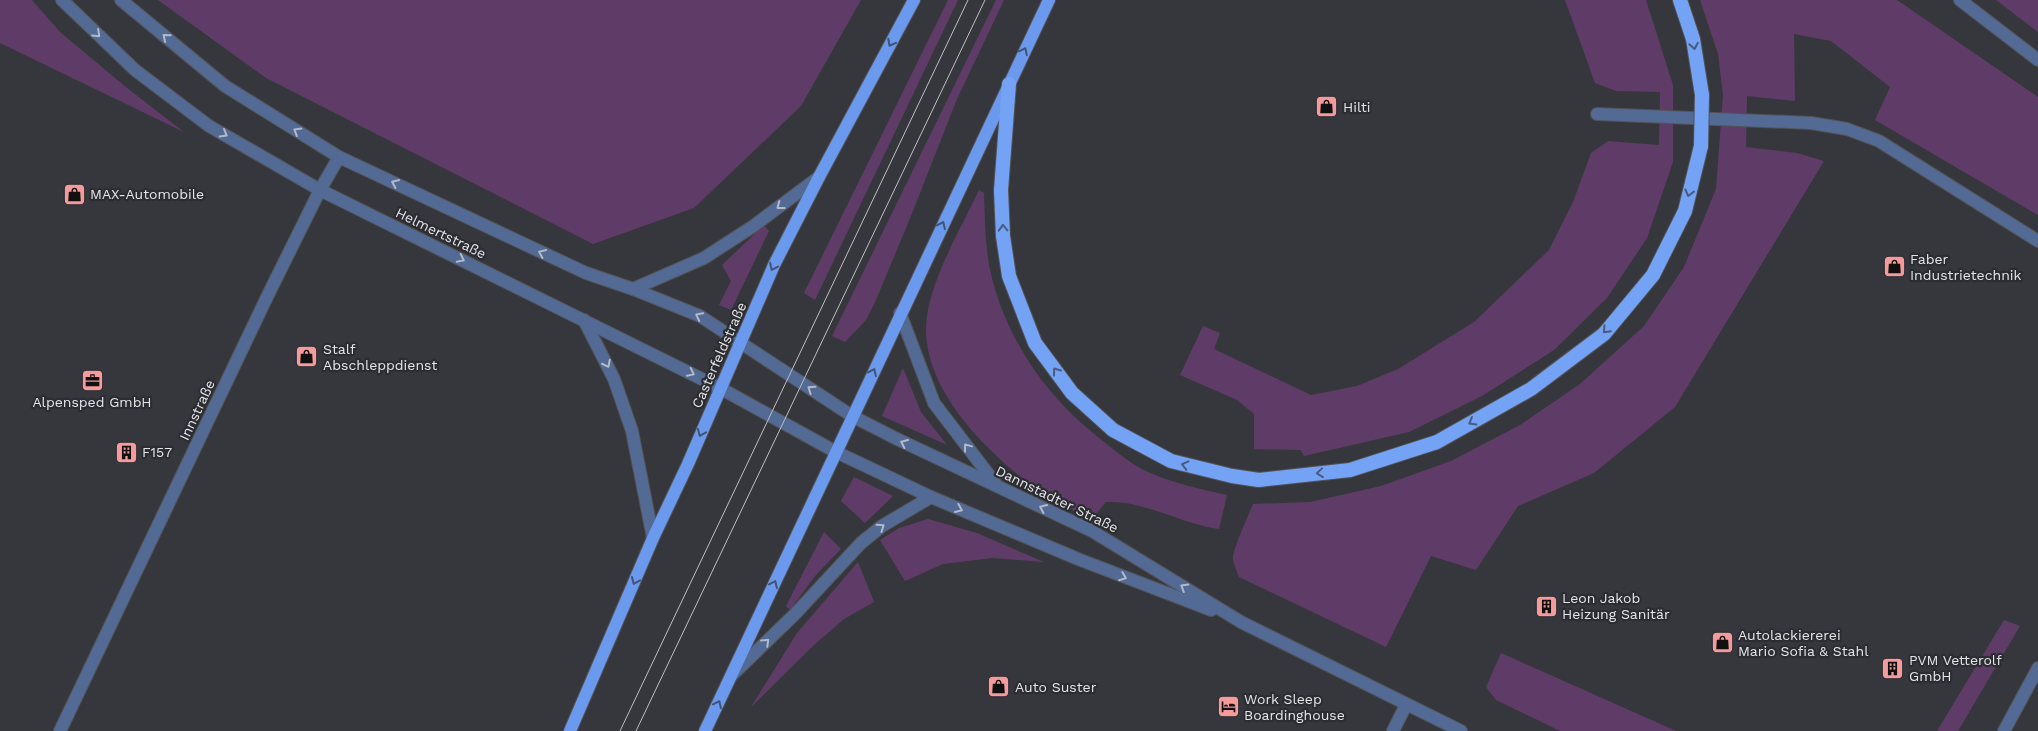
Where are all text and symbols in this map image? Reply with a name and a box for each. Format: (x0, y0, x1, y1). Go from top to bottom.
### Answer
one-way arrow (91, 28, 100, 37)
one-way arrow (162, 34, 171, 43)
one-way arrow (887, 38, 897, 47)
one-way arrow (1689, 42, 1699, 51)
one-way arrow (1018, 47, 1028, 56)
shop icon: Hilti (1315, 95, 1339, 119)
place label: Hilti (1343, 99, 1371, 115)
one-way arrow (219, 128, 228, 138)
one-way arrow (294, 128, 303, 138)
one-way arrow (391, 179, 400, 189)
shop icon: MAX-Automobile (62, 182, 86, 206)
place label: MAX-Automobile (90, 186, 204, 202)
one-way arrow (1684, 189, 1695, 198)
one-way arrow (776, 200, 786, 209)
street label: Helmertstraße (393, 204, 489, 262)
one-way arrow (935, 221, 946, 230)
one-way arrow (997, 224, 1008, 232)
one-way arrow (538, 248, 547, 259)
place label: Faber Industrietechnik (1910, 251, 2022, 283)
one-way arrow (456, 253, 465, 263)
shop icon: Faber Industrietechnik (1882, 255, 1906, 279)
one-way arrow (769, 262, 780, 271)
street label: Casterfeldstraße (688, 299, 750, 411)
one-way arrow (695, 312, 704, 322)
one-way arrow (1603, 325, 1612, 334)
place label: Stalf Abschleppdienst (323, 341, 437, 373)
shop icon: Stalf Abschleppdienst (295, 345, 319, 369)
one-way arrow (600, 359, 611, 368)
one-way arrow (686, 367, 695, 377)
one-way arrow (1053, 367, 1062, 377)
office icon: Alpensped GmbH (80, 368, 104, 392)
one-way arrow (866, 368, 877, 377)
street label: Innstraße (176, 377, 218, 443)
one-way arrow (808, 386, 817, 395)
place label: Alpensped GmbH (32, 394, 152, 410)
one-way arrow (1469, 416, 1478, 426)
one-way arrow (697, 428, 708, 437)
one-way arrow (900, 438, 909, 449)
building icon: F157 (114, 440, 138, 464)
place label: F157 (142, 444, 172, 460)
one-way arrow (964, 444, 972, 453)
one-way arrow (1181, 460, 1189, 470)
street label: Dannstadter Straße (993, 462, 1121, 536)
one-way arrow (1316, 468, 1324, 479)
one-way arrow (954, 502, 963, 513)
one-way arrow (1039, 504, 1048, 514)
one-way arrow (875, 524, 885, 533)
one-way arrow (1118, 570, 1127, 581)
one-way arrow (630, 576, 641, 585)
one-way arrow (768, 580, 778, 589)
one-way arrow (1181, 584, 1190, 594)
place label: Leon Jakob Heizung Sanitär (1562, 590, 1670, 622)
building icon: Leon Jakob Heizung Sanitär (1534, 594, 1558, 618)
place label: Autolackiererei Mario Sofia & Stahl (1738, 627, 1869, 659)
shop icon: Autolackiererei Mario Sofia & Stahl (1710, 631, 1734, 655)
one-way arrow (761, 639, 770, 648)
place label: PVM Vetterolf GmbH (1909, 652, 2002, 684)
building icon: PVM Vetterolf GmbH (1881, 656, 1905, 680)
shop icon: Auto Suster (987, 675, 1011, 699)
place label: Auto Suster (1015, 679, 1097, 695)
place label: Work Sleep Boardinghouse (1244, 691, 1345, 723)
hotel icon: Work Sleep Boardinghouse (1216, 695, 1240, 719)
one-way arrow (712, 700, 722, 709)

